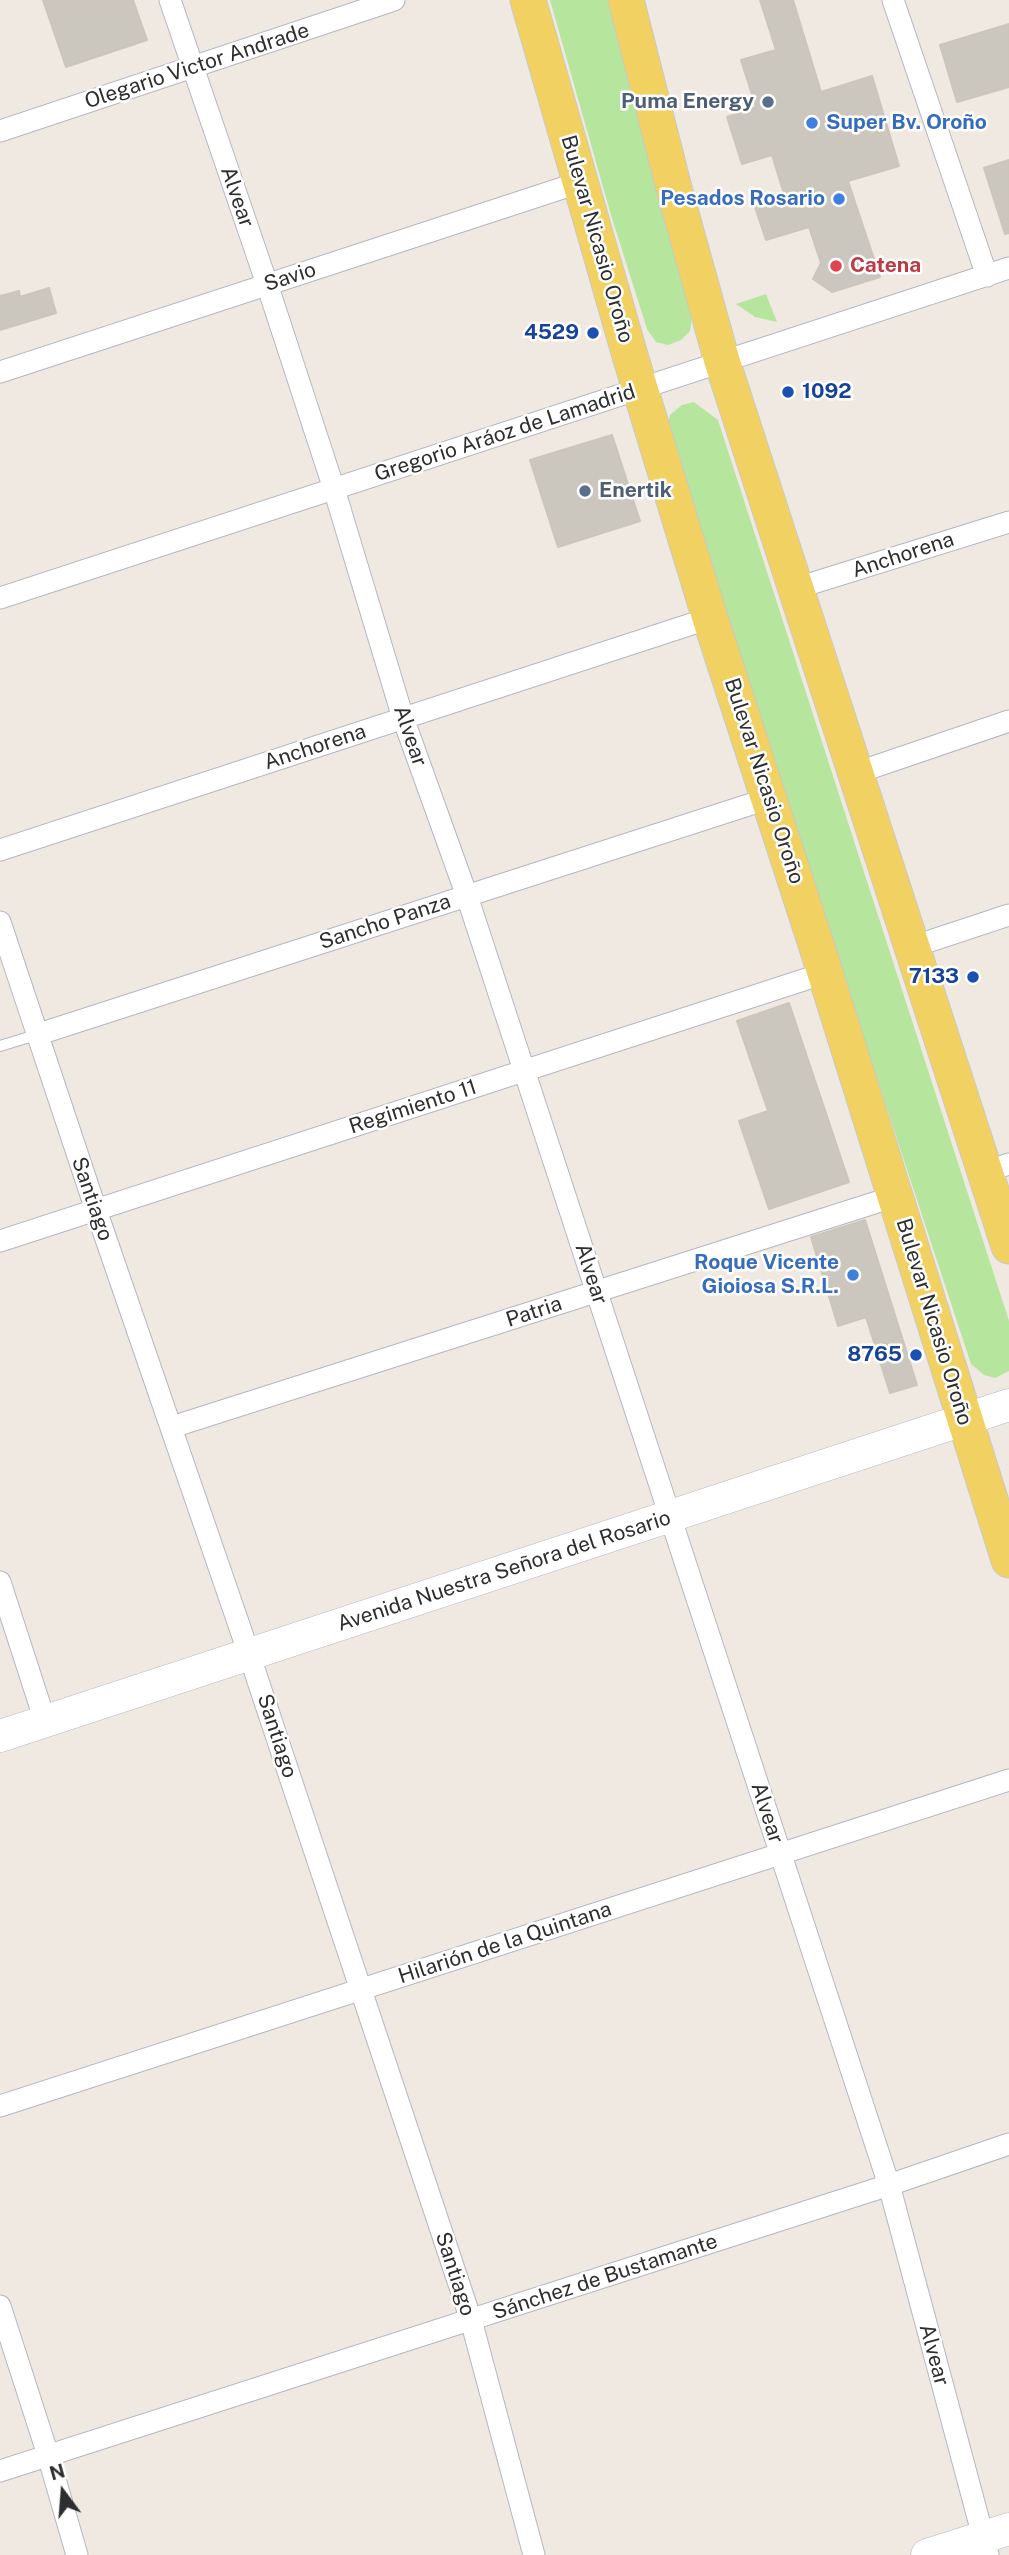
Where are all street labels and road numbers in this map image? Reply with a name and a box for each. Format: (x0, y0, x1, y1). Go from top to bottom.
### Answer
street label: Olegario Victor Andrade (82, 18, 312, 114)
street label: Bulevar Nicasio Oroño (555, 132, 639, 346)
street label: Alvear (215, 163, 259, 231)
street label: Savio (261, 257, 319, 297)
street label: Gregorio Aráoz de Lamadrid (371, 379, 639, 487)
street label: Anchorena (849, 527, 957, 583)
street label: Bulevar Nicasio Oroño (719, 675, 809, 887)
street label: Alvear (388, 702, 432, 770)
street label: Anchorena (261, 719, 369, 775)
street label: Sancho Panza (316, 889, 454, 955)
street label: Regimiento 11 (346, 1074, 480, 1140)
street label: Santiago (66, 1154, 118, 1244)
street label: Bulevar Nicasio Oroño (891, 1216, 977, 1428)
street label: Alvear (569, 1240, 613, 1308)
street label: Patria (503, 1291, 565, 1333)
street label: Avenida Nuestra Señora del Rosario (334, 1505, 674, 1637)
street label: Santiago (252, 1691, 302, 1781)
street label: Alvear (745, 1779, 789, 1847)
street label: Hilarión de la Quintana (395, 1897, 615, 1989)
street label: Santiago (430, 2229, 480, 2319)
street label: Sánchez de Bustamante (489, 2229, 721, 2325)
street label: Alvear (914, 2321, 954, 2389)

